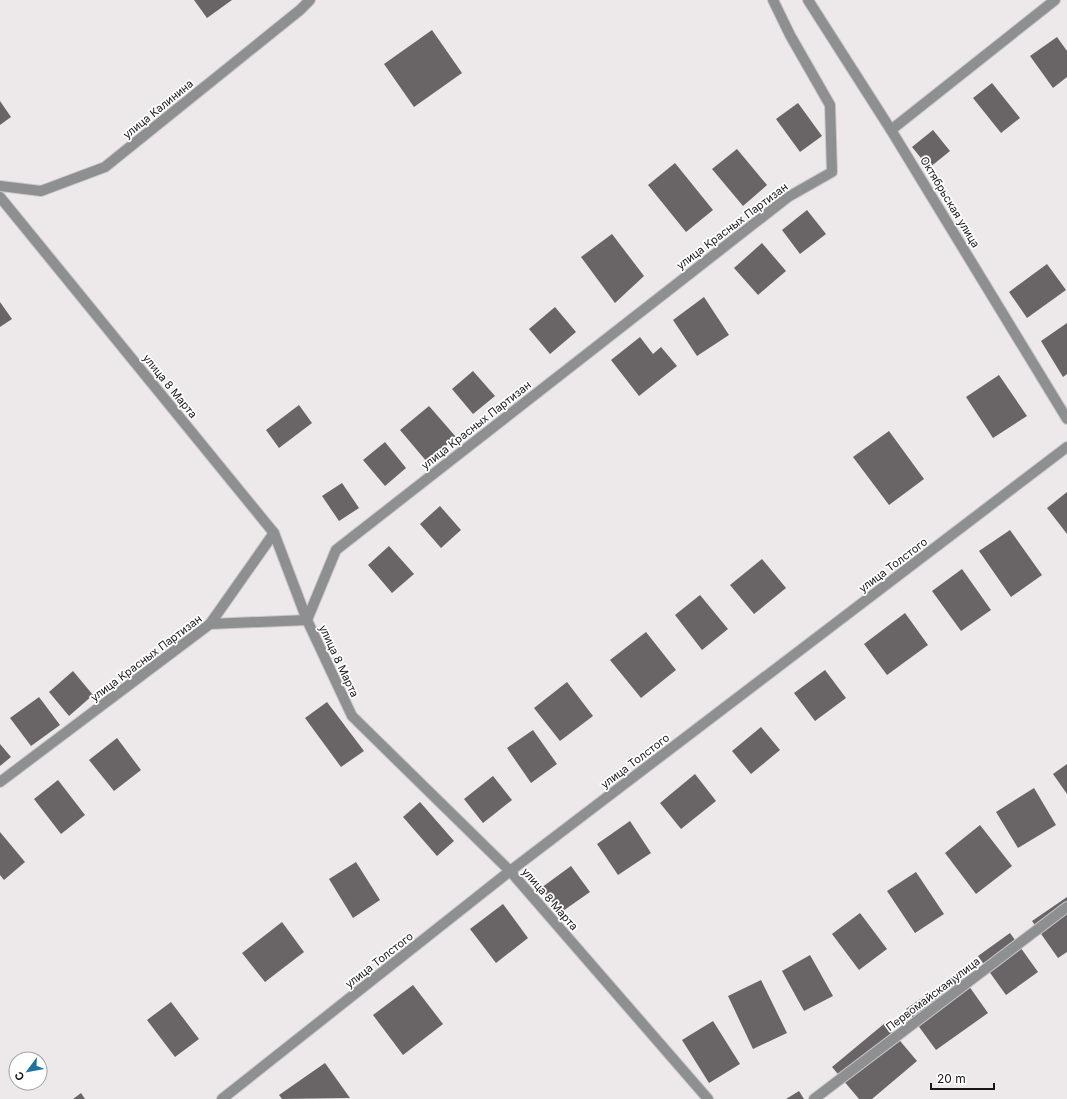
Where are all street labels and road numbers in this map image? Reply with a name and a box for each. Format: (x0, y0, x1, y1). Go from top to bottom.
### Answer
street label: улица Калинина (120, 76, 196, 142)
street label: Октябрьская улица (917, 154, 983, 250)
street label: улица Красных Партизан (674, 180, 790, 272)
street label: улица 8 Марта (140, 351, 200, 421)
street label: улица Красных Партизан (418, 378, 534, 472)
street label: улица Толстого (856, 534, 930, 595)
street label: улица Красных Партизан (88, 612, 204, 704)
street label: улица 8 Марта (316, 623, 362, 699)
street label: улица Толстого (598, 730, 672, 791)
street label: улица 8 Марта (519, 865, 581, 933)
street label: улица Толстого (342, 929, 416, 991)
street label: Первомайская улица (883, 954, 983, 1034)

